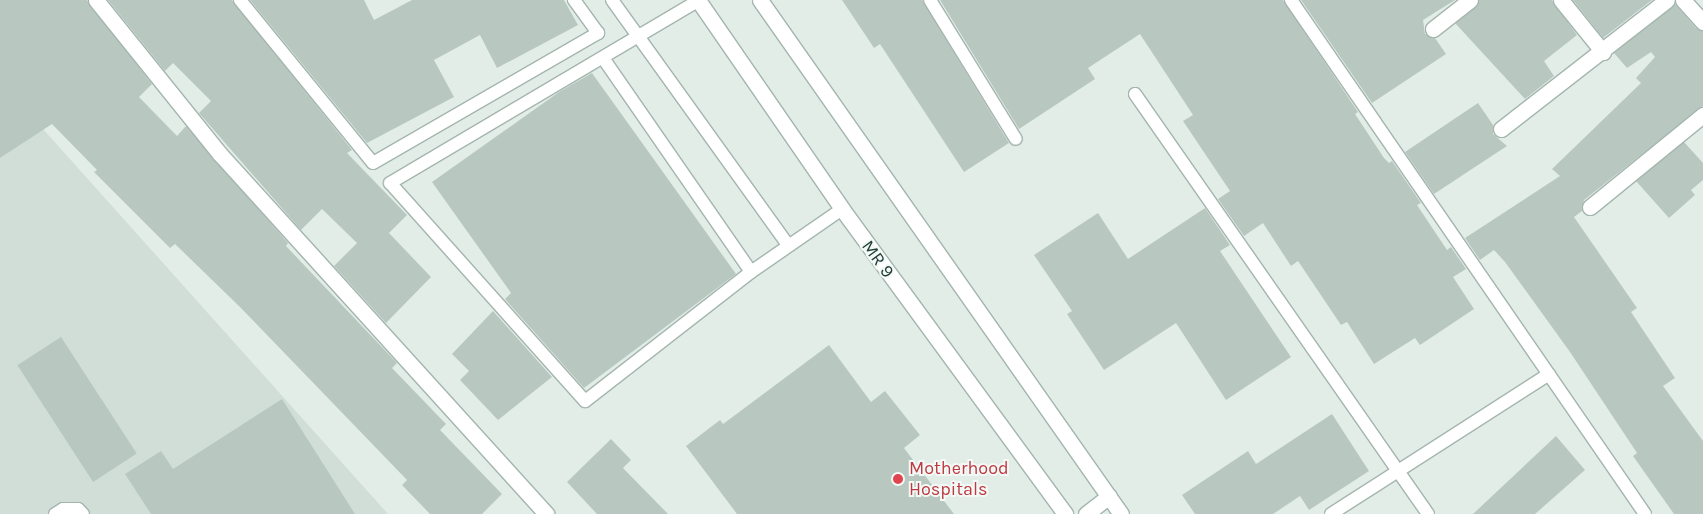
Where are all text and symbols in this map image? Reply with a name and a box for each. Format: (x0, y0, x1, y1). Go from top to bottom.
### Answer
street label: MR 9 (857, 236, 899, 282)
place label: Motherhood Hospitals (909, 458, 1009, 500)
marker: Motherhood Hospitals (891, 472, 905, 486)

